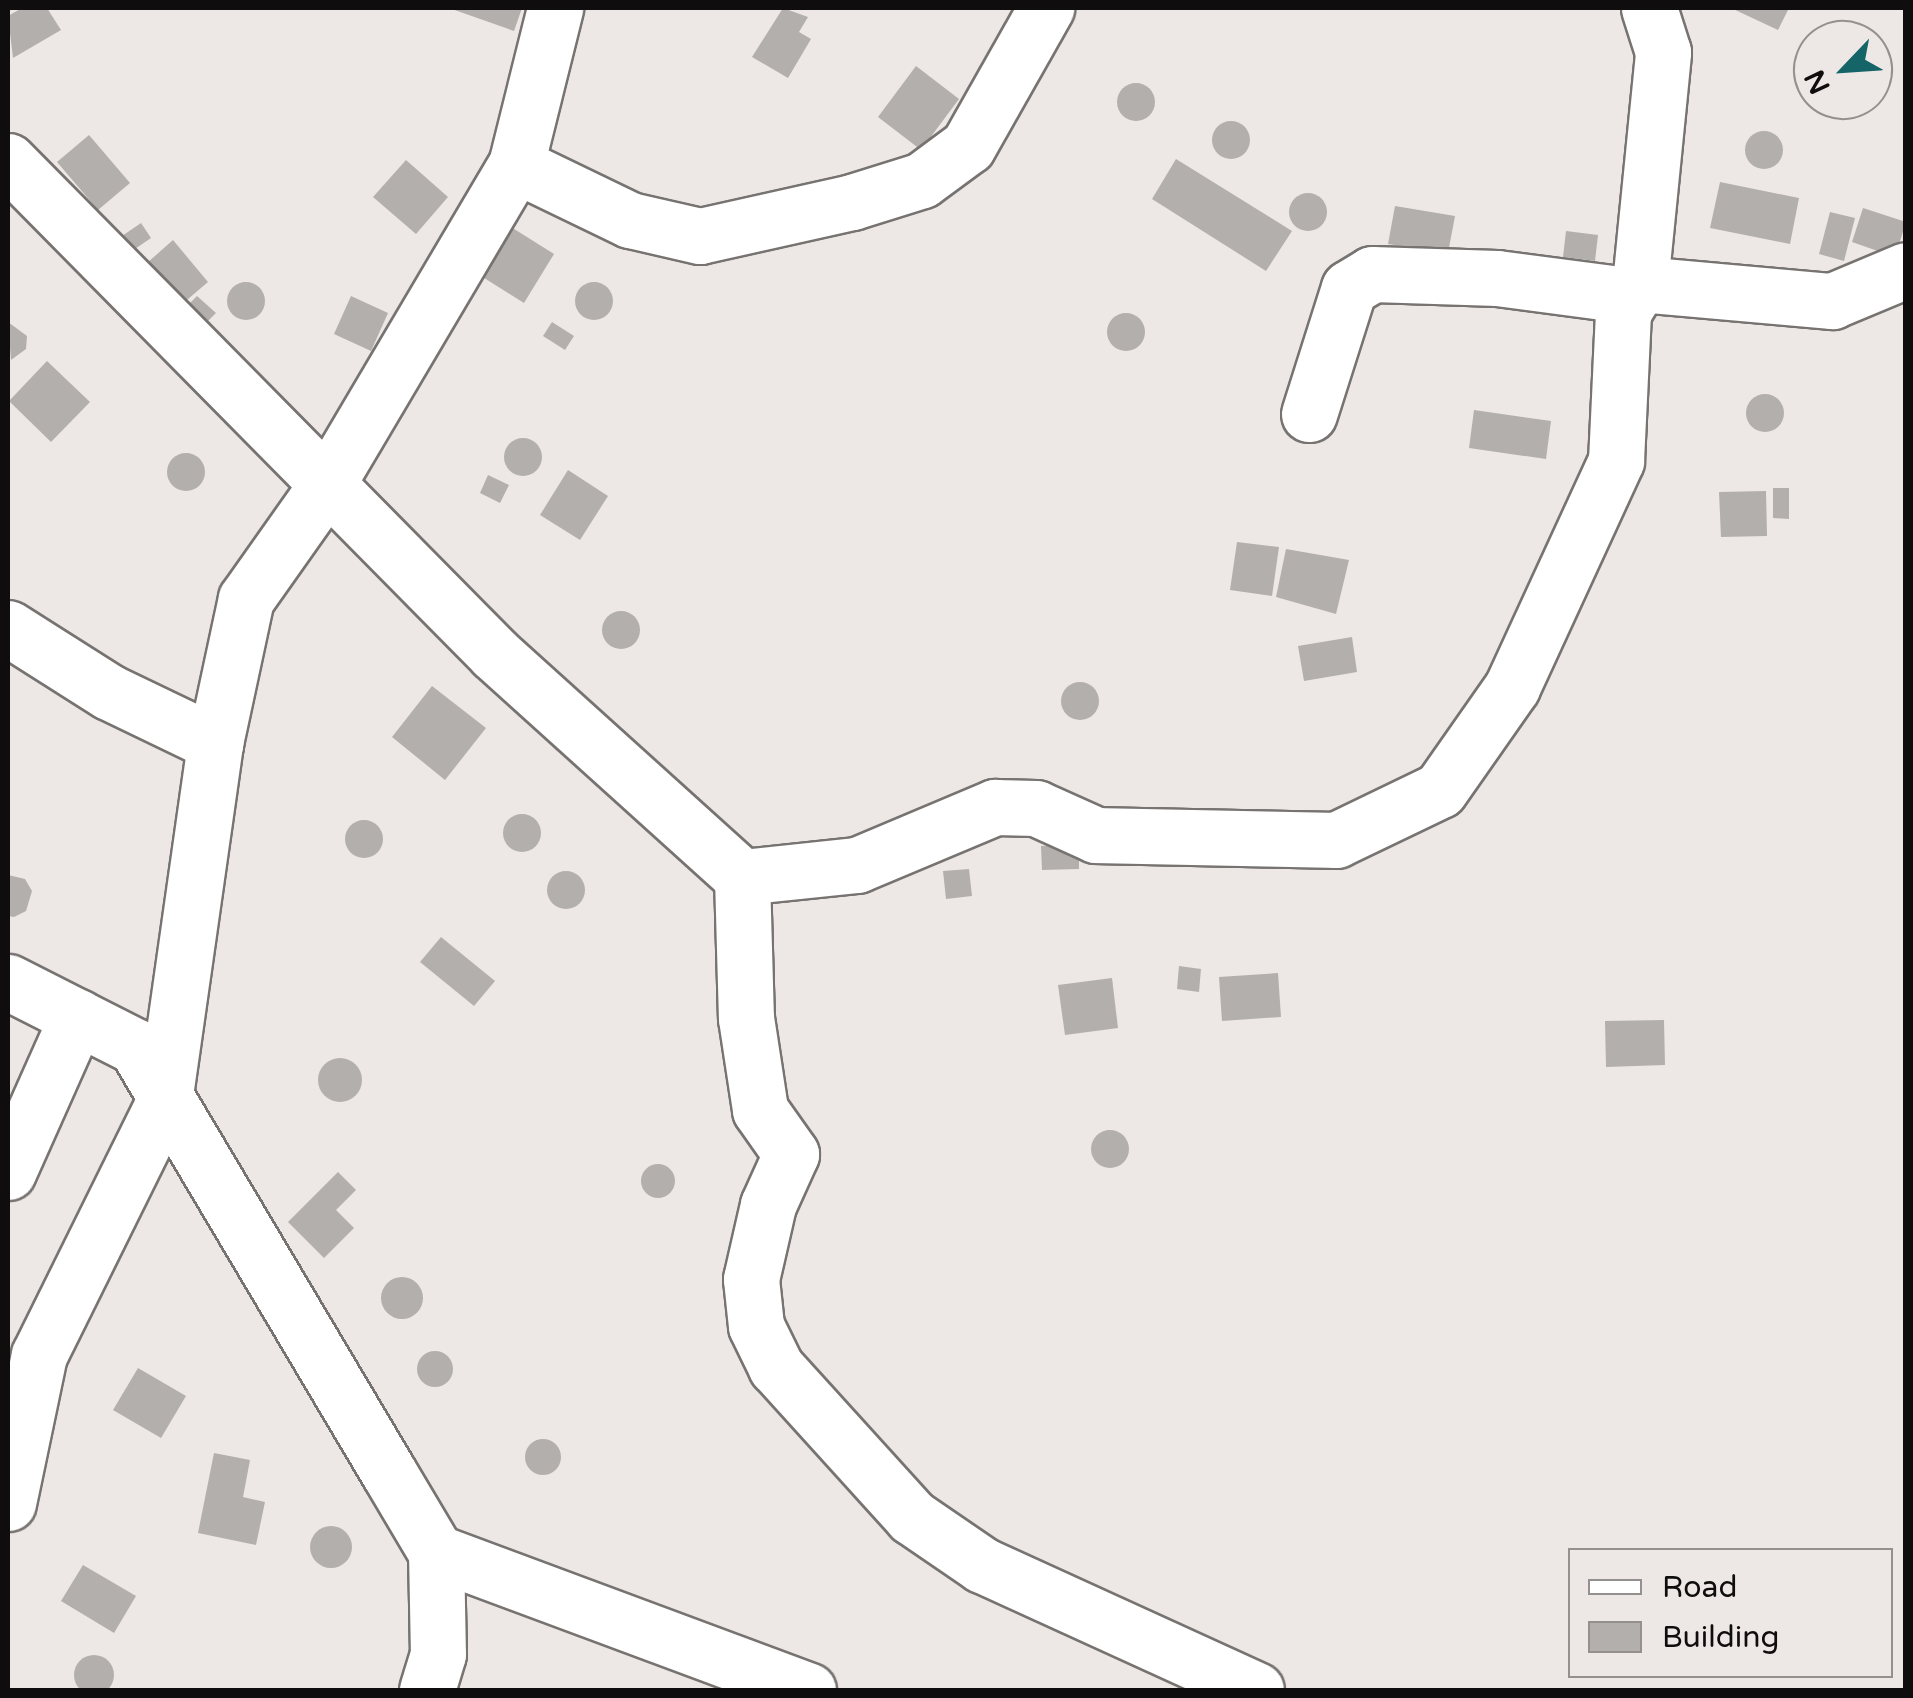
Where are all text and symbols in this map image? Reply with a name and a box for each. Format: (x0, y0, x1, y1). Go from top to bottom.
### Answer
north arrow (1793, 20, 1893, 120)
text: N (1797, 64, 1838, 99)
legend (1568, 1548, 1893, 1678)
text: Road (1662, 1569, 1737, 1606)
text: Building (1662, 1619, 1779, 1656)

